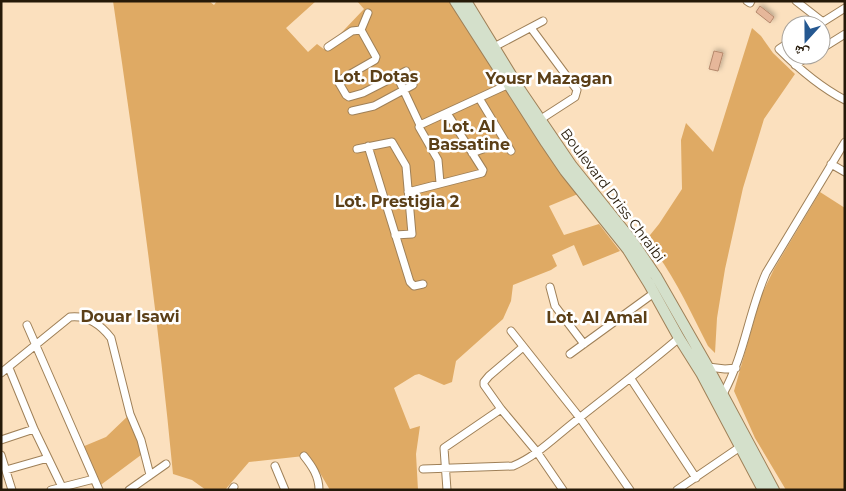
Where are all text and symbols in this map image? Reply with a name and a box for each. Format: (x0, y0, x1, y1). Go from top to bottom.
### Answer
north arrow (781, 15, 831, 65)
text: ش (791, 41, 812, 63)
district label: Lot. Dotas (334, 67, 419, 86)
district label: Yousr Mazagan (484, 69, 613, 88)
district label: Lot. Al Bassatine (428, 117, 510, 154)
street label: Boulevard Driss Chraibi (557, 125, 669, 265)
district label: Lot. Prestigia 2 (335, 192, 459, 211)
district label: Douar Isawi (80, 307, 180, 326)
district label: Lot. Al Amal (546, 308, 648, 327)

